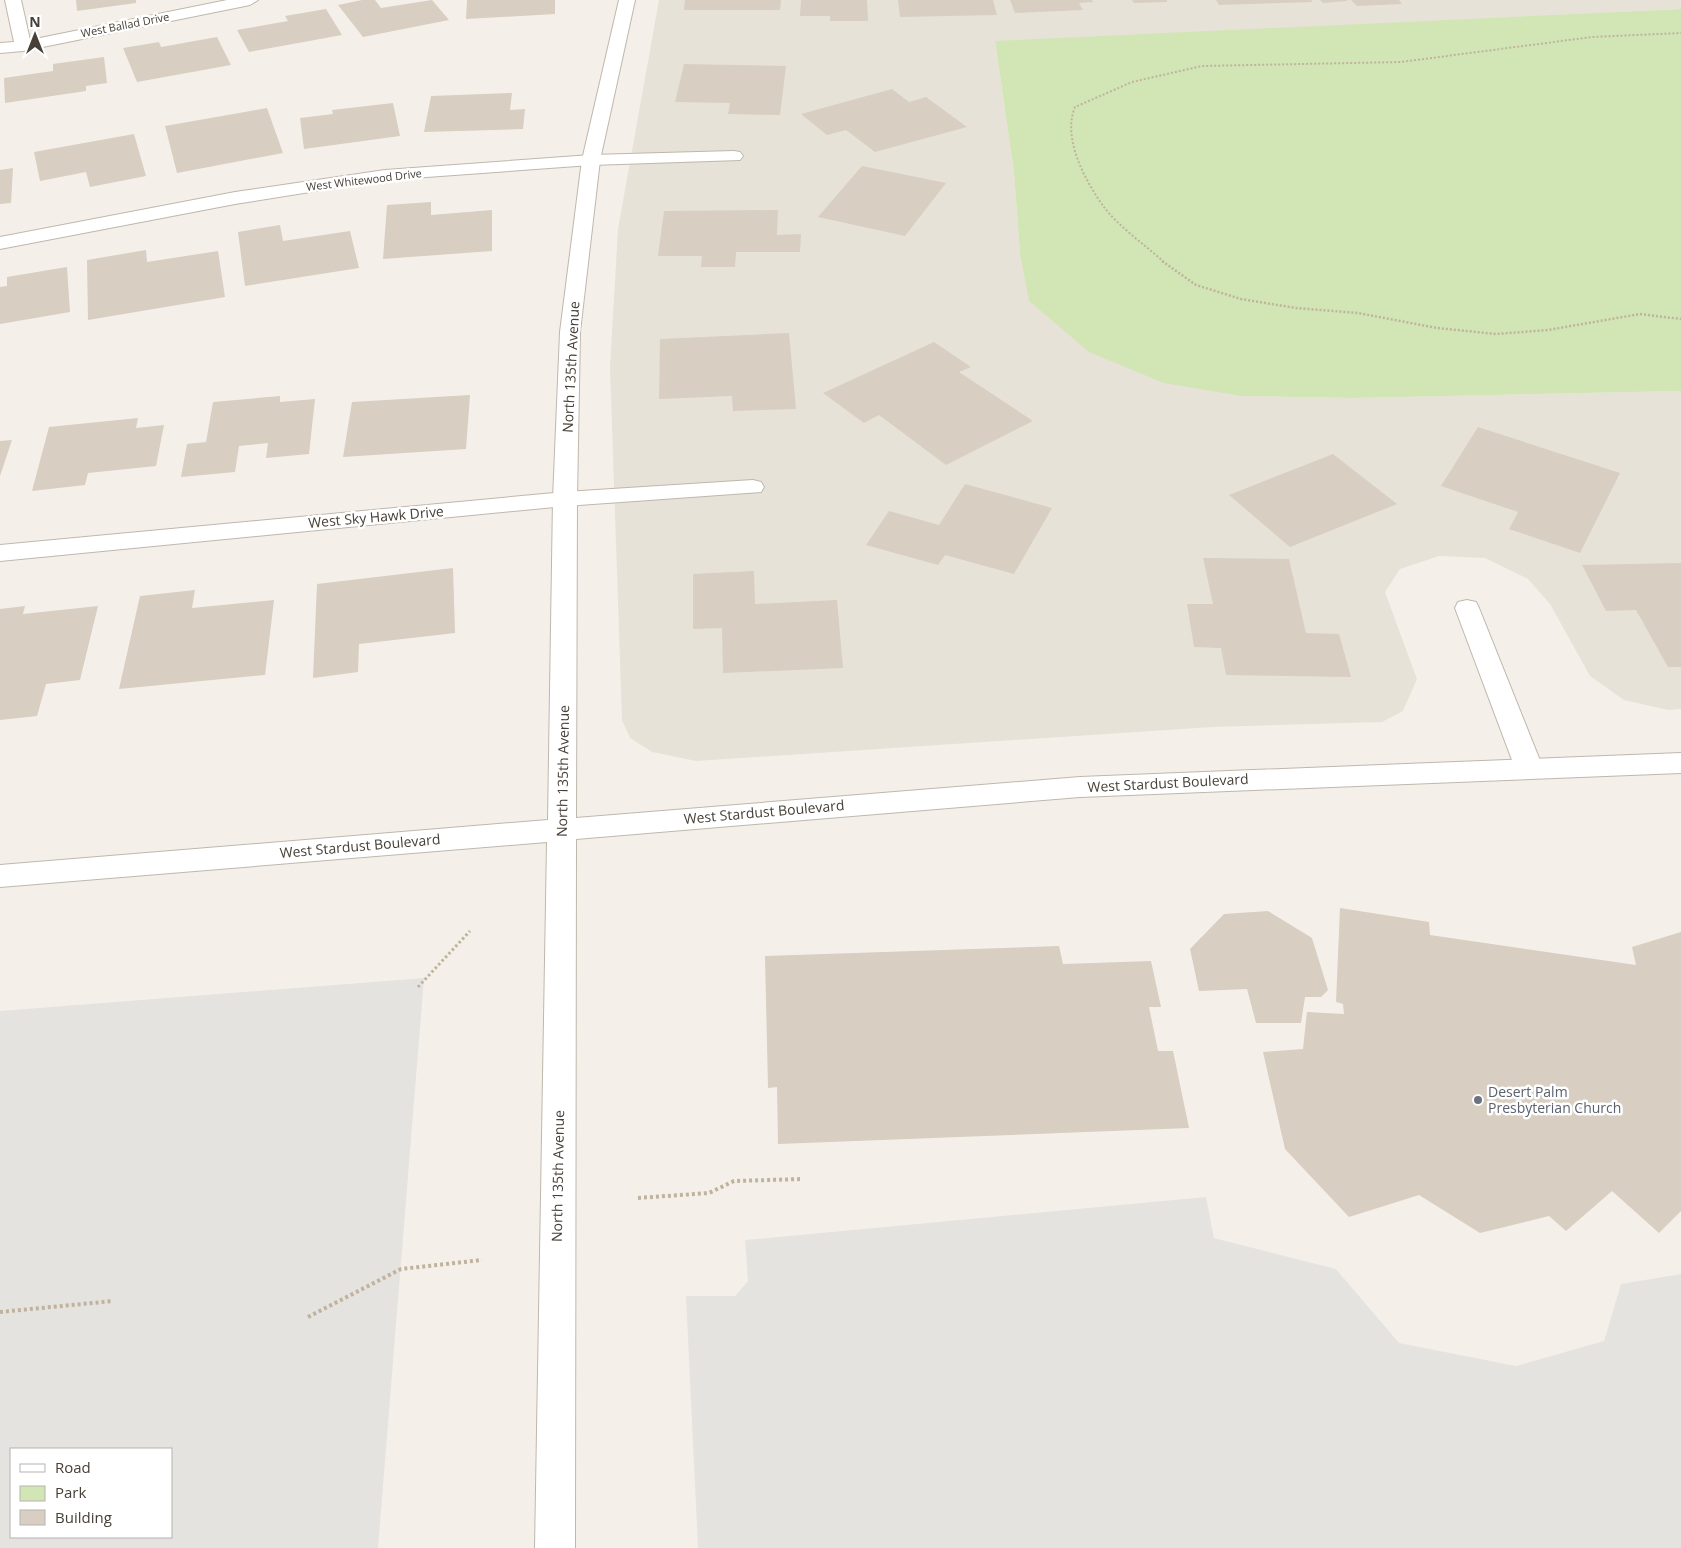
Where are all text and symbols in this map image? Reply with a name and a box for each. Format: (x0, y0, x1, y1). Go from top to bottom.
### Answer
street label: West Ballad Drive (79, 9, 170, 40)
north arrow (10, 10, 60, 60)
text: N (29, 12, 41, 31)
street label: West Whitewood Drive (305, 165, 423, 194)
street label: North 135th Avenue (558, 301, 583, 433)
street label: West Sky Hawk Drive (307, 501, 445, 532)
street label: North 135th Avenue (552, 705, 573, 837)
street label: West Stardust Boulevard (1087, 769, 1249, 796)
street label: West Stardust Boulevard (683, 795, 845, 828)
street label: West Stardust Boulevard (279, 829, 441, 862)
place label: Desert Palm Presbyterian Church (1488, 1082, 1621, 1117)
marker: Desert Palm Presbyterian Church (1472, 1094, 1484, 1106)
street label: North 135th Avenue (547, 1110, 568, 1242)
legend (10, 1448, 172, 1538)
text: Road (55, 1457, 91, 1477)
text: Park (55, 1482, 86, 1502)
text: Building (55, 1507, 112, 1527)

